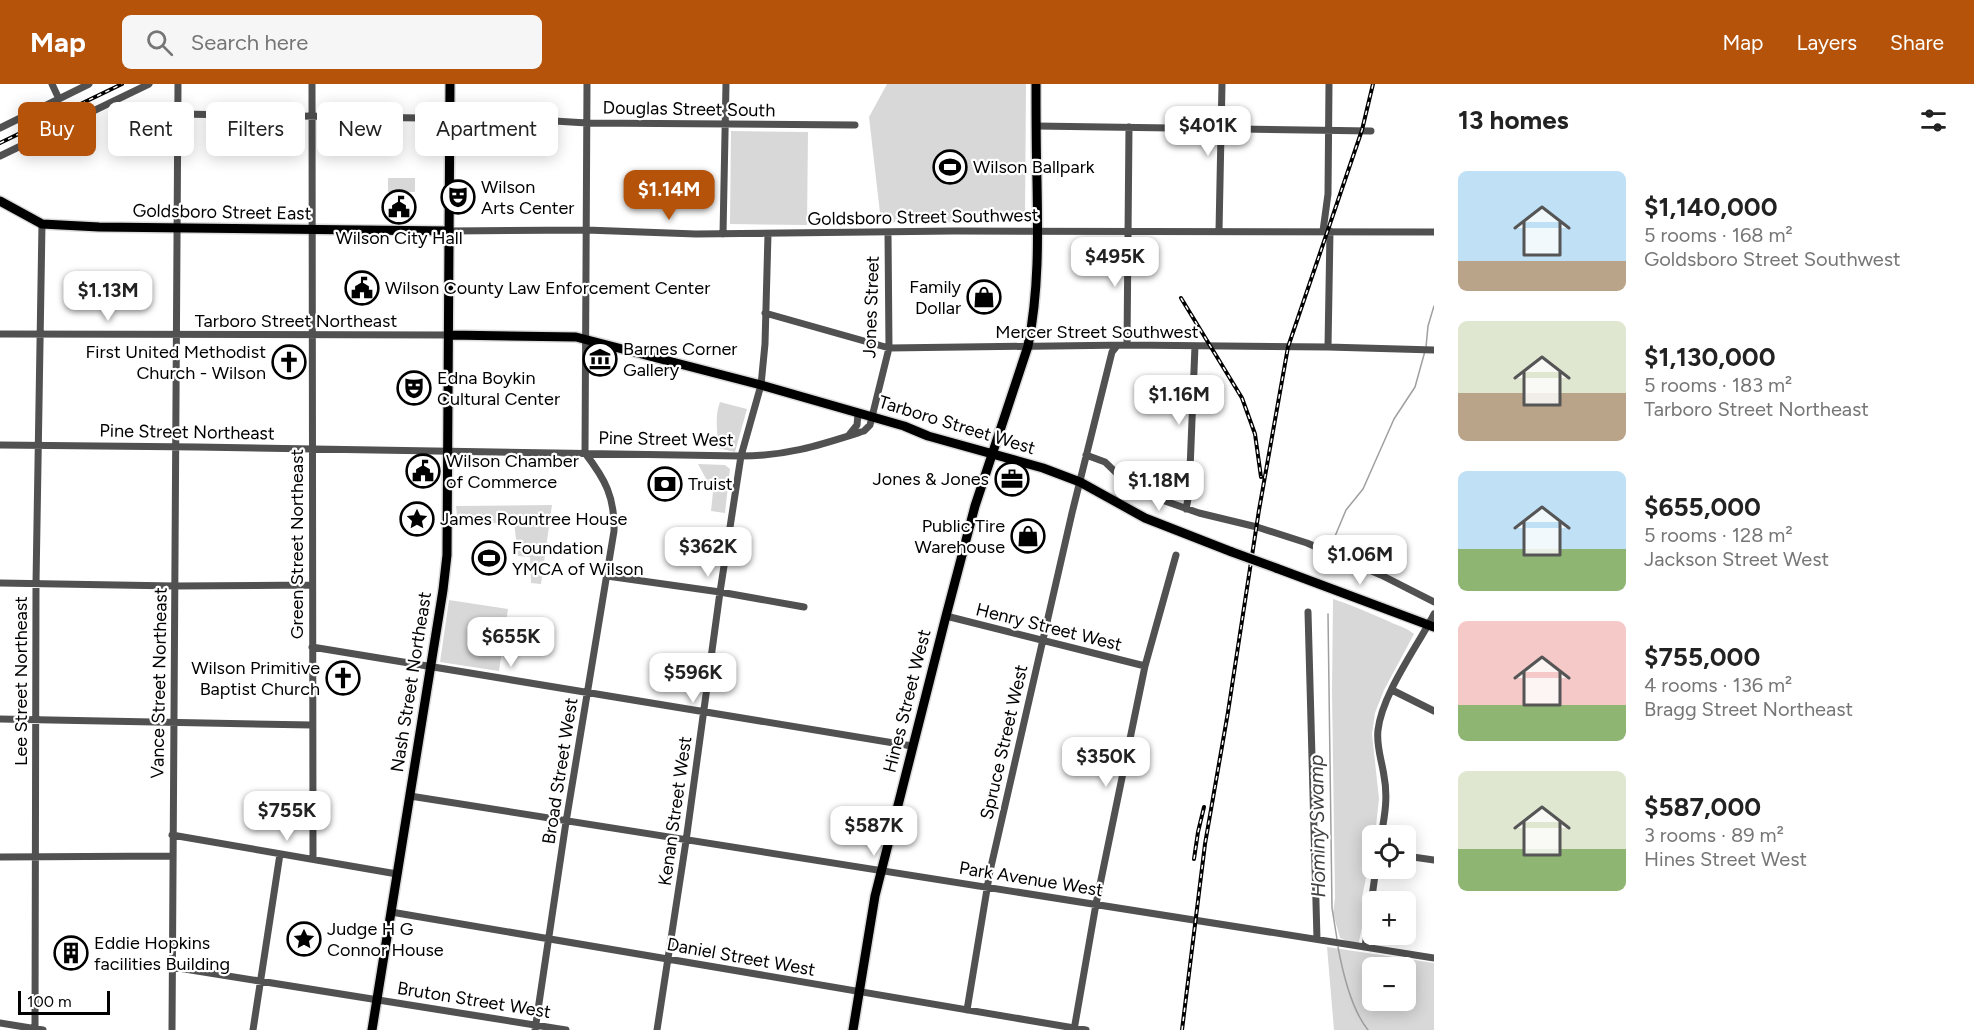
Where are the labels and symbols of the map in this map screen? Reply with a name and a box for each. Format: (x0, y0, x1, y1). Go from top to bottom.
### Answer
street label: Douglas Street South (603, 96, 775, 122)
pin: $401K (1166, 106, 1250, 157)
sports icon: Wilson Ballpark (932, 149, 968, 185)
place label: Wilson Ballpark (973, 156, 1095, 178)
pin: $1.14M (620, 170, 718, 221)
place label: Wilson Arts Center (481, 176, 574, 219)
theatre icon: Wilson Arts Center (440, 179, 476, 215)
public building icon: Wilson City Hall (381, 189, 417, 225)
street label: Goldsboro Street East (132, 199, 312, 225)
street label: Goldsboro Street Southwest (807, 204, 1039, 230)
place label: Wilson City Hall (335, 227, 463, 249)
pin: $495K (1073, 237, 1157, 288)
street label: Jones Street (858, 255, 884, 359)
public building icon: Wilson County Law Enforcement Center (344, 270, 380, 306)
pin: $1.13M (59, 271, 157, 322)
place label: Family Dollar (909, 276, 962, 319)
place label: Wilson County Law Enforcement Center (385, 277, 710, 299)
shop icon: Family Dollar (966, 279, 1002, 315)
street label: Tarboro Street Northeast (195, 310, 397, 332)
street label: Mercer Street Southwest (995, 321, 1199, 343)
place label: Barnes Corner Gallery (623, 338, 737, 381)
place label: First United Methodist Church - Wilson (86, 341, 266, 384)
museum icon: Barnes Corner Gallery (582, 341, 618, 377)
church icon: First United Methodist Church - Wilson (271, 344, 307, 380)
place label: Edna Boykin Cultural Center (437, 367, 560, 410)
theatre icon: Edna Boykin Cultural Center (396, 370, 432, 406)
pin: $1.16M (1130, 375, 1228, 426)
street label: Tarboro Street West (876, 391, 1038, 459)
street label: Pine Street Northeast (99, 419, 275, 445)
street label: Pine Street West (598, 427, 734, 451)
street label: Green Street Northeast (286, 449, 308, 639)
place label: Wilson Chamber of Commerce (446, 450, 579, 493)
public building icon: Wilson Chamber of Commerce (405, 453, 441, 489)
office icon: Jones & Jones (994, 461, 1030, 497)
pin: $1.18M (1110, 461, 1208, 512)
bank icon: Truist (647, 466, 683, 502)
place label: Jones & Jones (873, 468, 989, 490)
place label: Truist (688, 473, 733, 495)
place icon: James Rountree House (399, 501, 435, 537)
place label: James Rountree House (440, 508, 628, 530)
place label: Public Tire Warehouse (915, 515, 1005, 558)
shop icon: Public Tire Warehouse (1010, 518, 1046, 554)
pin: $362K (666, 527, 750, 578)
pin: $1.06M (1311, 535, 1409, 586)
place label: Foundation YMCA of Wilson (512, 537, 644, 580)
sports icon: Foundation YMCA of Wilson (471, 540, 507, 576)
street label: Vance Street Northeast (146, 587, 172, 779)
street label: Nash Street Northeast (386, 590, 436, 774)
street label: Lee Street Northeast (10, 596, 32, 766)
street label: Henry Street West (974, 598, 1125, 656)
pin: $655K (469, 617, 553, 668)
street label: Hines Street West (879, 627, 935, 775)
pin: $596K (651, 653, 735, 704)
place label: Wilson Primitive Baptist Church (191, 657, 320, 700)
church icon: Wilson Primitive Baptist Church (325, 660, 361, 696)
street label: Spruce Street West (975, 662, 1033, 822)
street label: Broad Street West (538, 696, 582, 846)
street label: Kenan Street West (654, 735, 696, 887)
pin: $350K (1064, 737, 1148, 788)
water label: Hominy Swamp (1304, 754, 1330, 898)
pin: $755K (245, 791, 329, 842)
pin: $587K (832, 806, 916, 857)
street label: Park Avenue West (957, 857, 1105, 901)
place label: Judge H G Connor House (327, 918, 444, 961)
place icon: Judge H G Connor House (286, 921, 322, 957)
place label: Eddie Hopkins facilities Building (94, 932, 230, 975)
street label: Daniel Street West (665, 933, 817, 981)
building icon: Eddie Hopkins facilities Building (53, 935, 89, 971)
street label: Bruton Street West (396, 977, 553, 1023)
scale bar (18, 988, 110, 1016)

